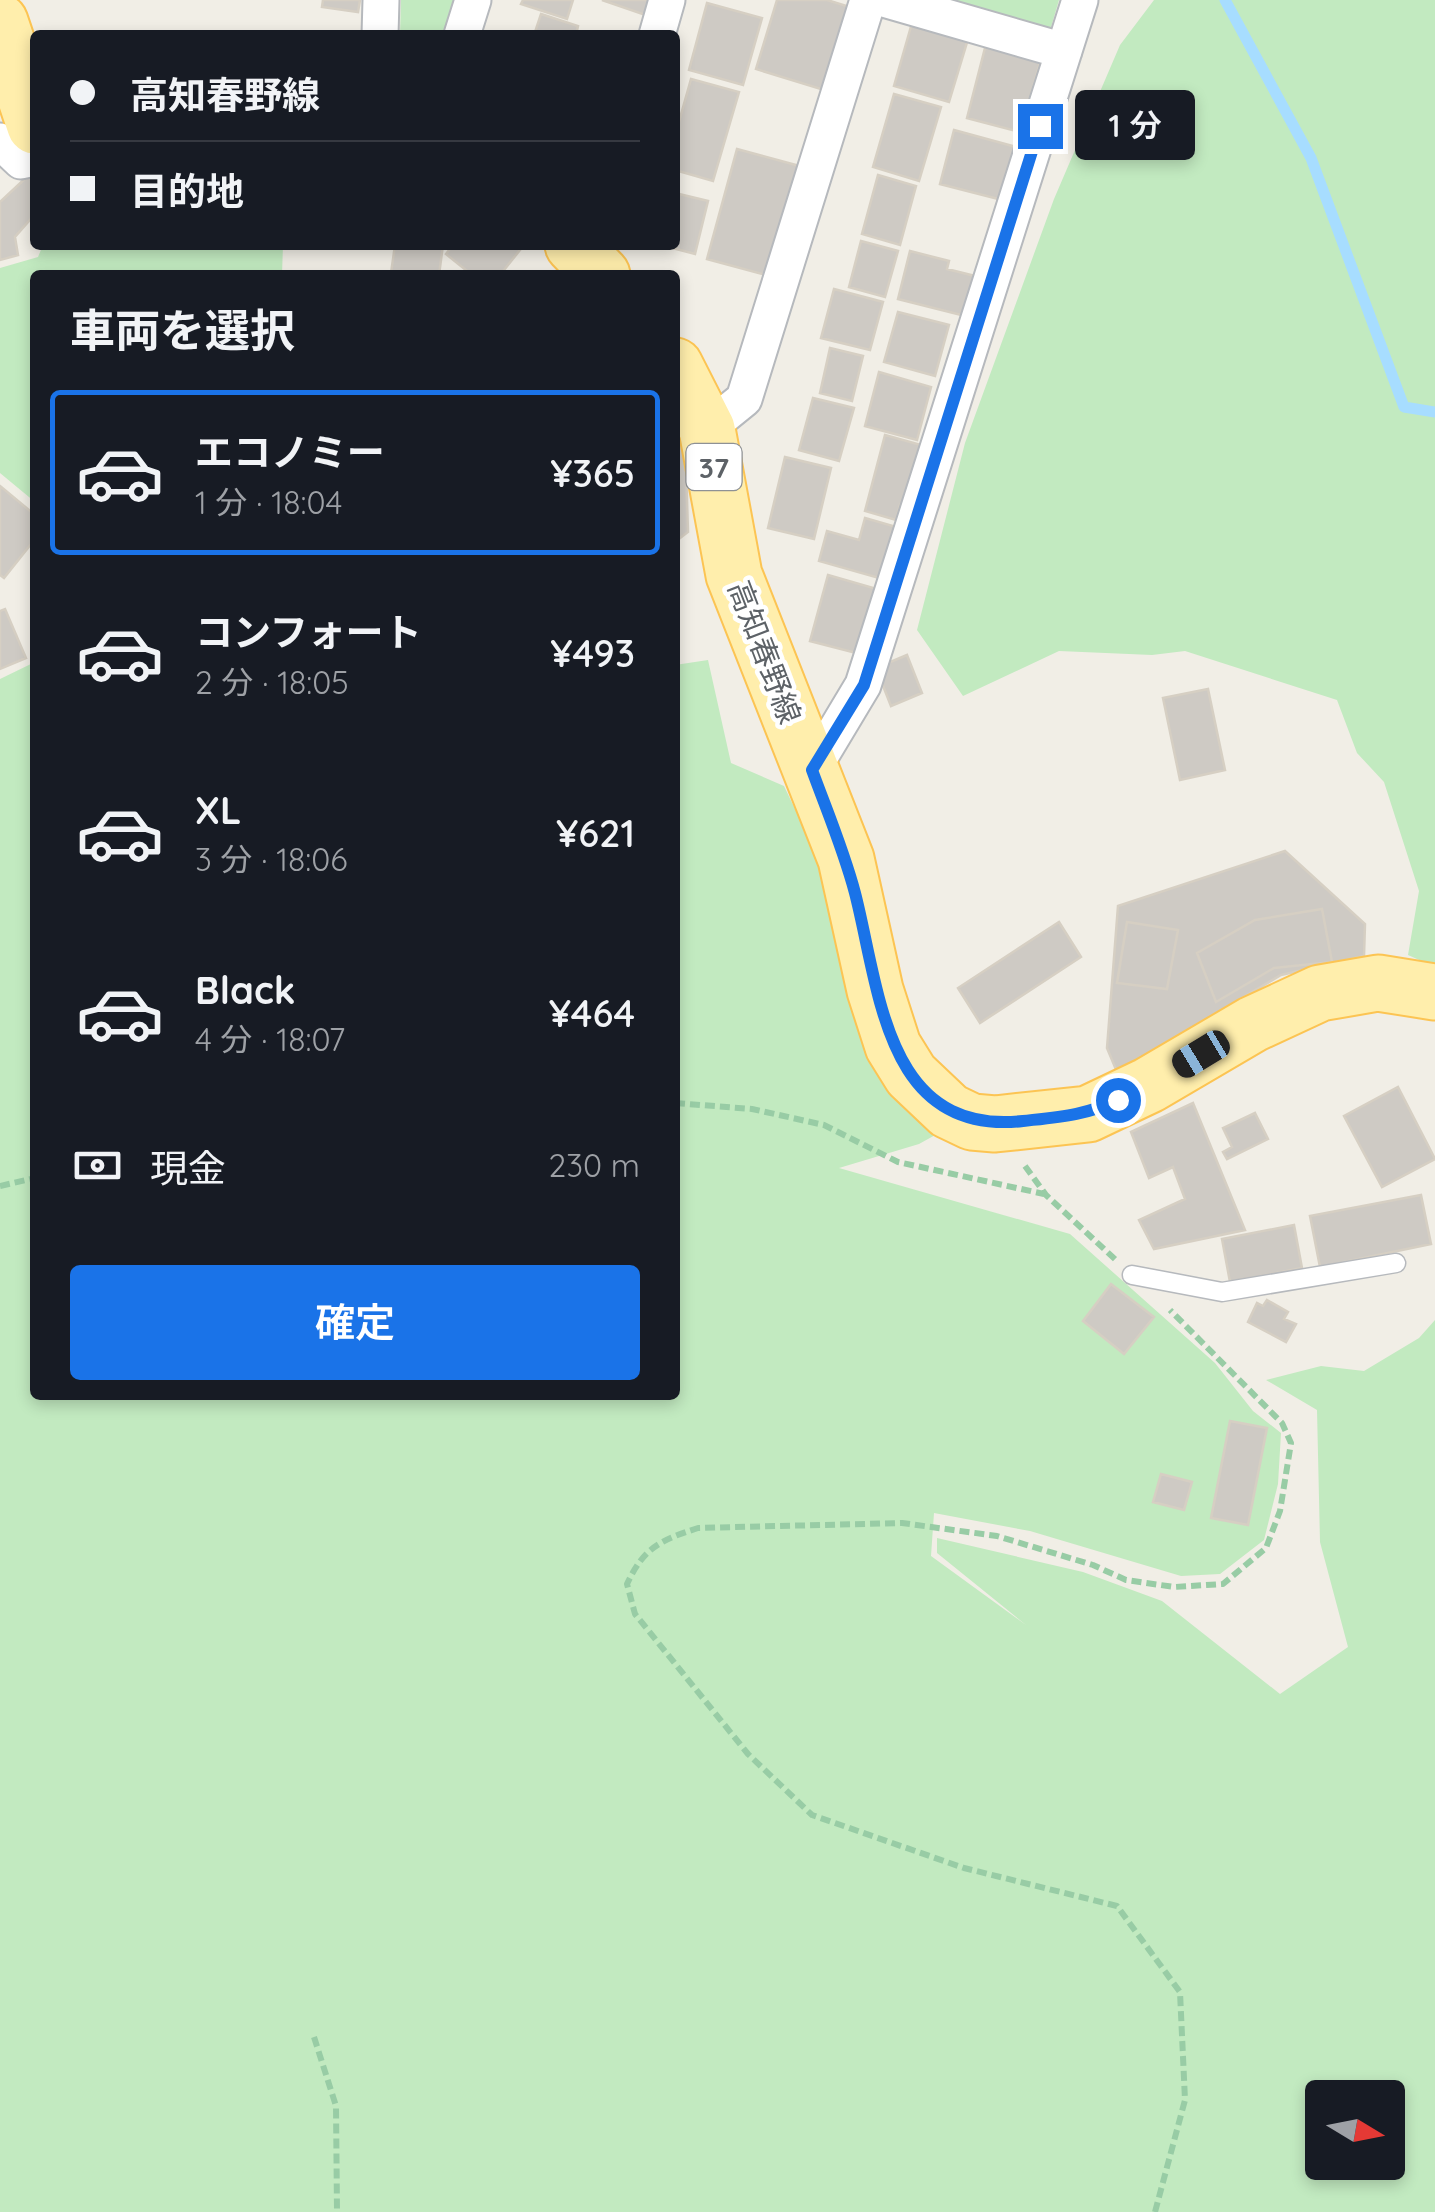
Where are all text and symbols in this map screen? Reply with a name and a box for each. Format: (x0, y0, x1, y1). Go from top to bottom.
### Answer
text: 高知春野線 (130, 71, 320, 119)
callout: 1 分 (1075, 91, 1195, 161)
route end (1018, 104, 1063, 149)
text: 1 分 (1108, 105, 1162, 145)
text: 目的地 (130, 167, 244, 215)
text: 車両を選択 (70, 302, 295, 358)
icon: car (75, 428, 165, 518)
text: エコノミー (195, 428, 385, 476)
road number: 37 (686, 444, 742, 490)
text: ¥365 (550, 449, 635, 497)
text: 1 分 · 18:04 (195, 482, 342, 522)
street label: 高知春野線 (720, 575, 810, 729)
icon: car (75, 608, 165, 698)
text: コンフォート (195, 608, 422, 656)
text: ¥493 (550, 629, 635, 677)
text: 2 分 · 18:05 (195, 662, 349, 702)
text: XL (195, 786, 241, 834)
icon: car (75, 788, 165, 878)
text: ¥621 (556, 809, 635, 857)
text: 3 分 · 18:06 (195, 839, 348, 879)
text: Black (195, 966, 295, 1014)
icon: car (75, 968, 165, 1058)
text: ¥464 (549, 989, 635, 1037)
text: 4 分 · 18:07 (195, 1019, 345, 1059)
car (1168, 1026, 1234, 1082)
route start (1096, 1078, 1141, 1123)
icon: cash (70, 1138, 125, 1193)
text: 現金 (150, 1144, 226, 1192)
text: 230 m (549, 1145, 640, 1185)
button: 確定 (70, 1265, 640, 1380)
north arrow (1305, 2080, 1405, 2180)
map controls (1305, 2080, 1405, 2180)

